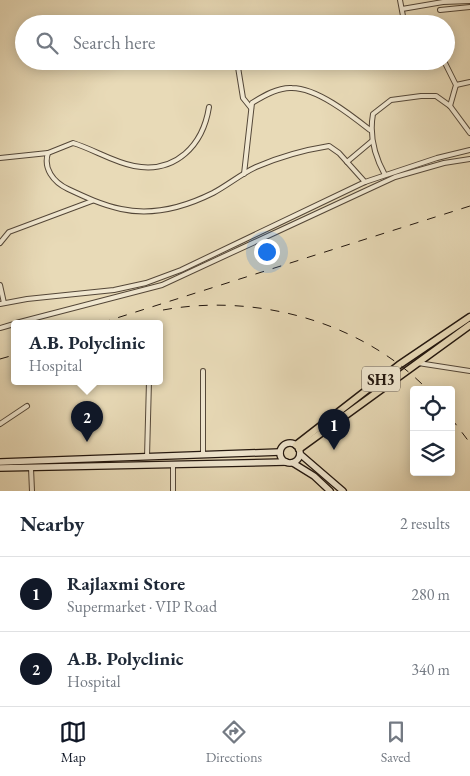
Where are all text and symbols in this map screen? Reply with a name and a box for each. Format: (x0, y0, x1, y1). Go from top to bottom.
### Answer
search box (15, 15, 455, 70)
icon: search (33, 29, 61, 57)
text: Search here (73, 30, 155, 55)
your location (254, 239, 280, 265)
popup (11, 320, 163, 385)
text: A.B. Polyclinic (29, 330, 145, 355)
text: Hospital (29, 355, 82, 376)
road number: SH3 (362, 366, 400, 392)
map controls (410, 386, 455, 476)
button: locate (410, 386, 455, 431)
pin: 2 (71, 401, 103, 442)
pin: 1 (318, 409, 350, 450)
button: layers (410, 431, 455, 476)
text: Nearby (20, 510, 84, 537)
text: 2 results (400, 513, 450, 534)
text: Rajlaxmi Store (67, 571, 185, 596)
text: 1 (32, 584, 40, 605)
text: 280 m (411, 584, 450, 605)
text: Supermarket · VIP Road (67, 596, 217, 617)
text: A.B. Polyclinic (67, 646, 184, 671)
text: 2 (32, 659, 40, 680)
text: 340 m (411, 659, 450, 680)
text: Hospital (67, 671, 121, 692)
tab: Map (59, 718, 87, 766)
tab: Directions (206, 718, 262, 766)
tab: Saved (381, 718, 411, 766)

